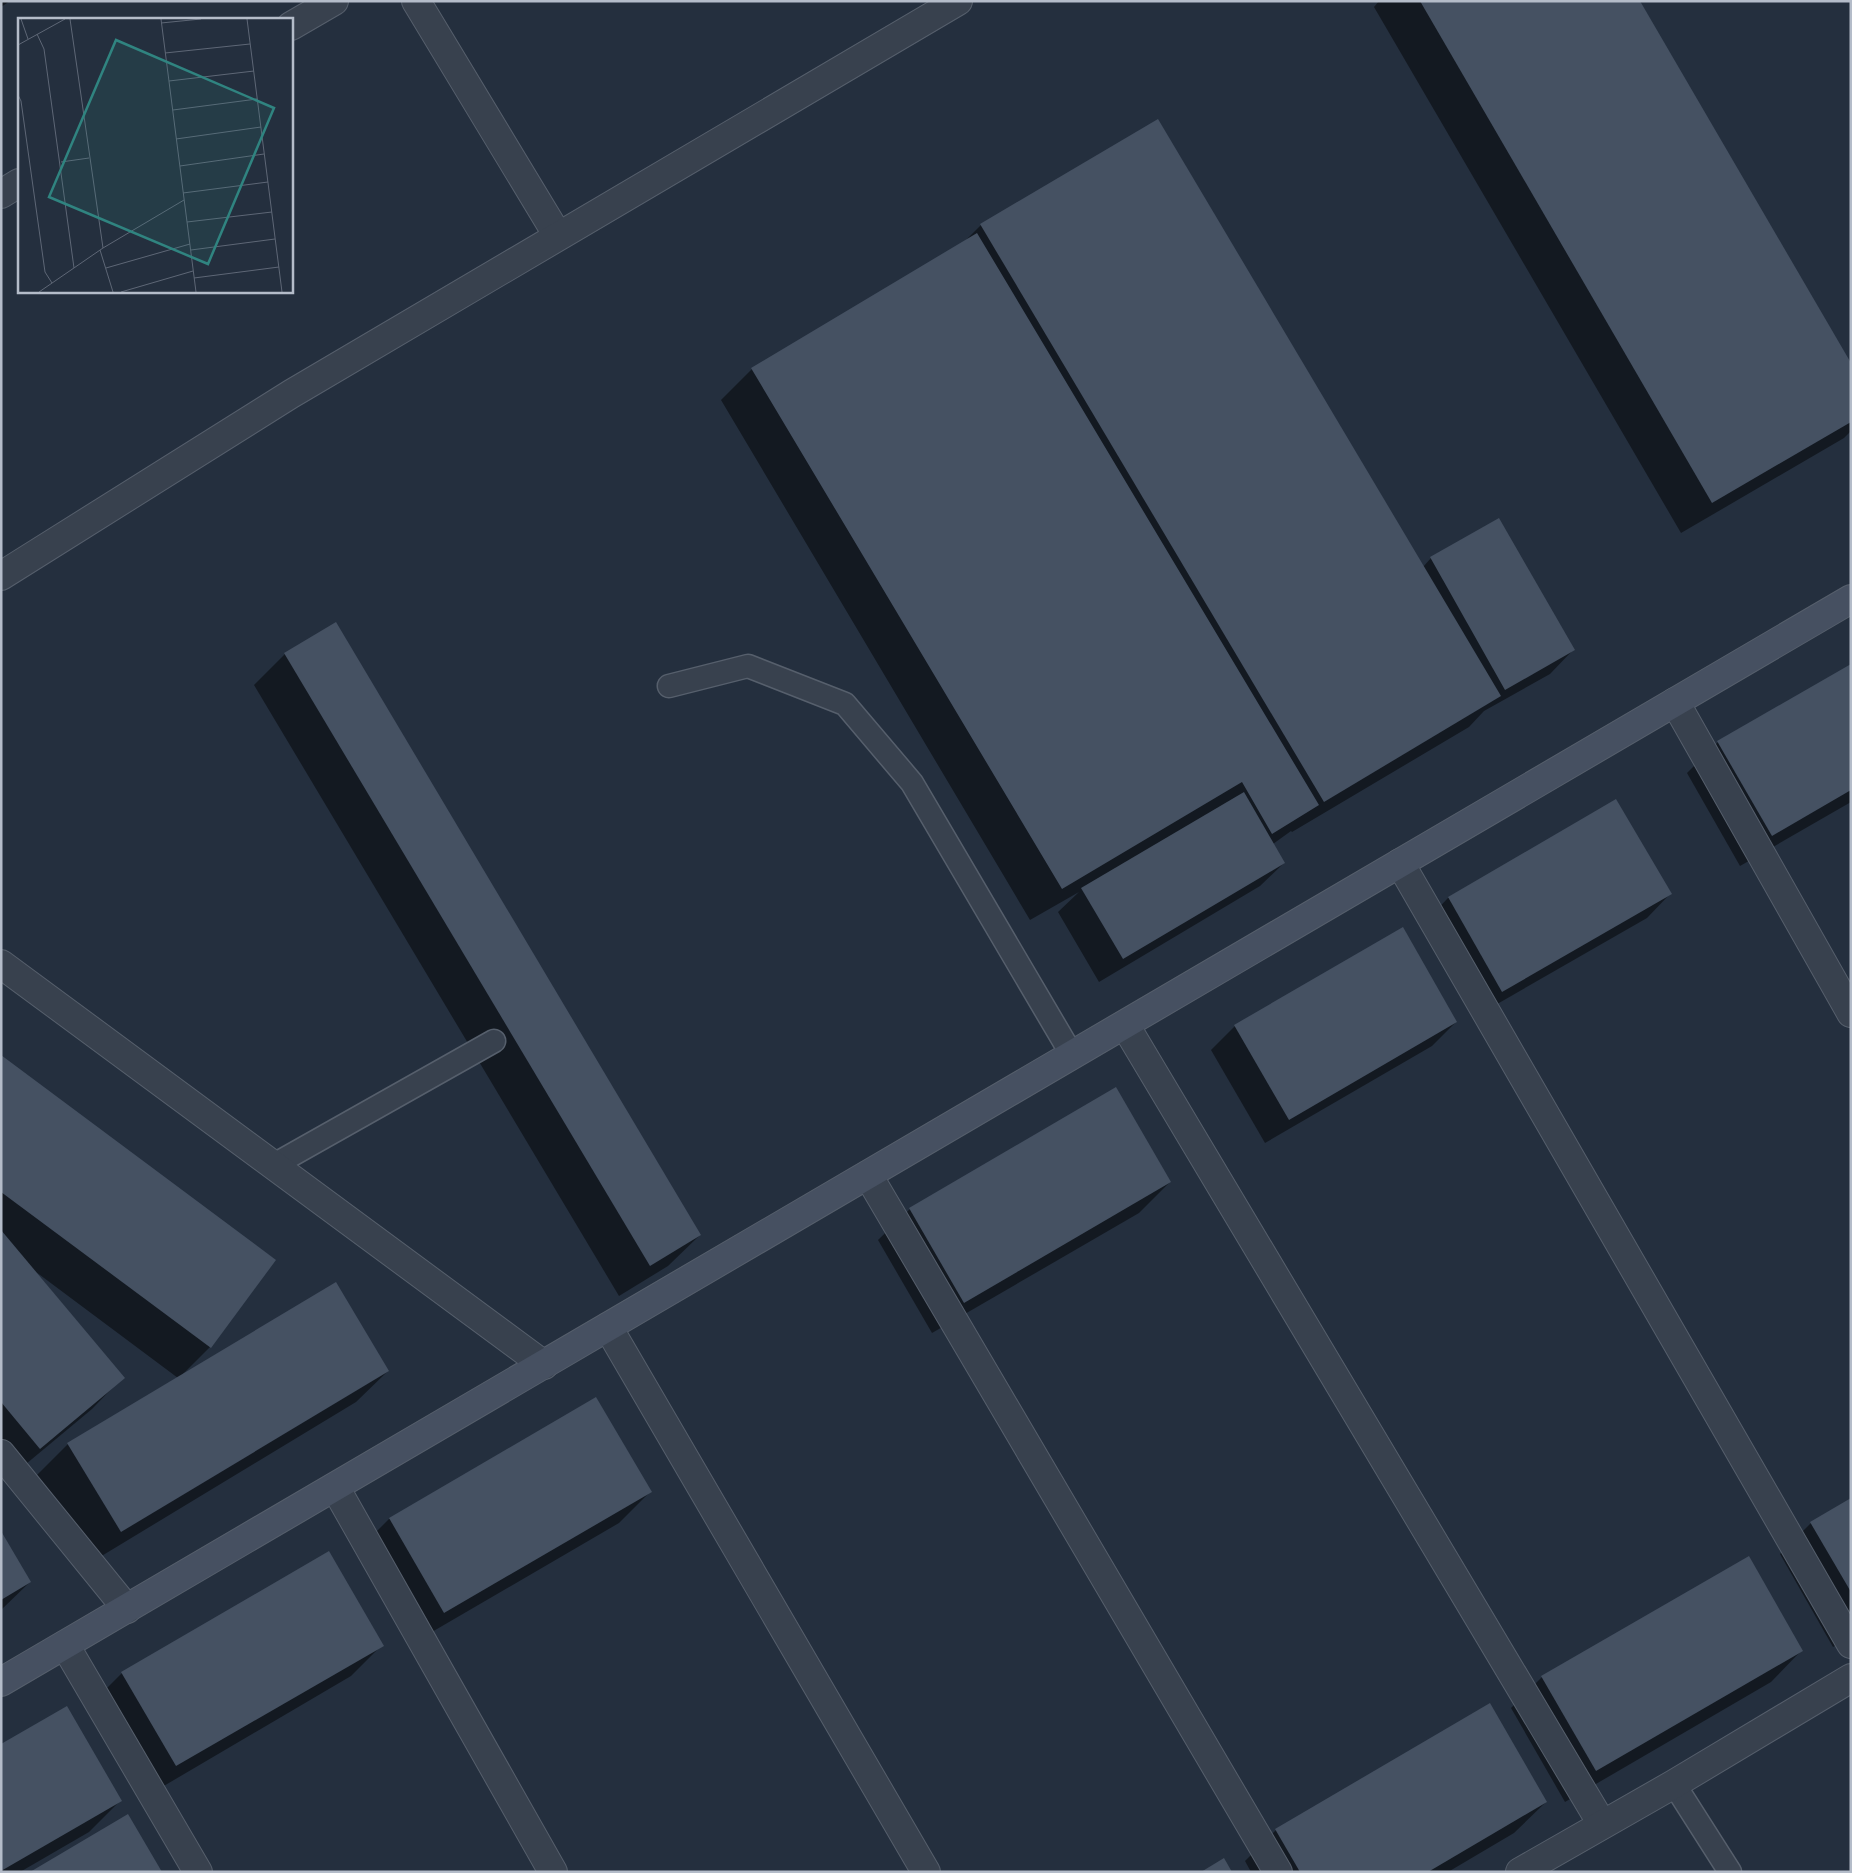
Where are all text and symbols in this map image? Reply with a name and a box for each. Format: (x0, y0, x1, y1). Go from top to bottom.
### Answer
inset map (18, 18, 292, 292)

